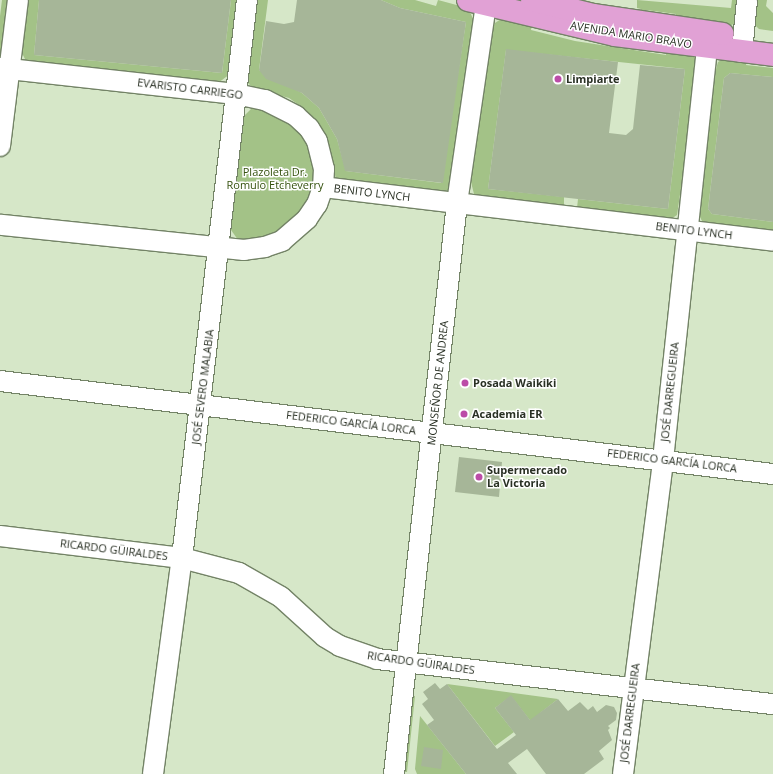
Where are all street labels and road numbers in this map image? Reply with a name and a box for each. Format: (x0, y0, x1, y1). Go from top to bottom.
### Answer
street label: AVENIDA MARIO BRAVO (569, 19, 693, 51)
street label: EVARISTO CARRIEGO (136, 76, 244, 102)
street label: BENITO LYNCH (333, 182, 411, 204)
street label: BENITO LYNCH (655, 220, 733, 242)
street label: MONSEÑOR DE ANDREA (425, 320, 451, 446)
street label: JOSÉ SEVERO MALABIA (189, 329, 217, 445)
street label: JOSÉ DARREGUEIRA (658, 342, 682, 442)
street label: FEDERICO GARCÍA LORCA (285, 408, 417, 438)
street label: FEDERICO GARCÍA LORCA (606, 446, 738, 476)
street label: RICARDO GÜIRALDES (59, 537, 169, 563)
street label: RICARDO GÜIRALDES (366, 649, 476, 677)
street label: JOSÉ DARREGUEIRA (617, 663, 643, 763)

